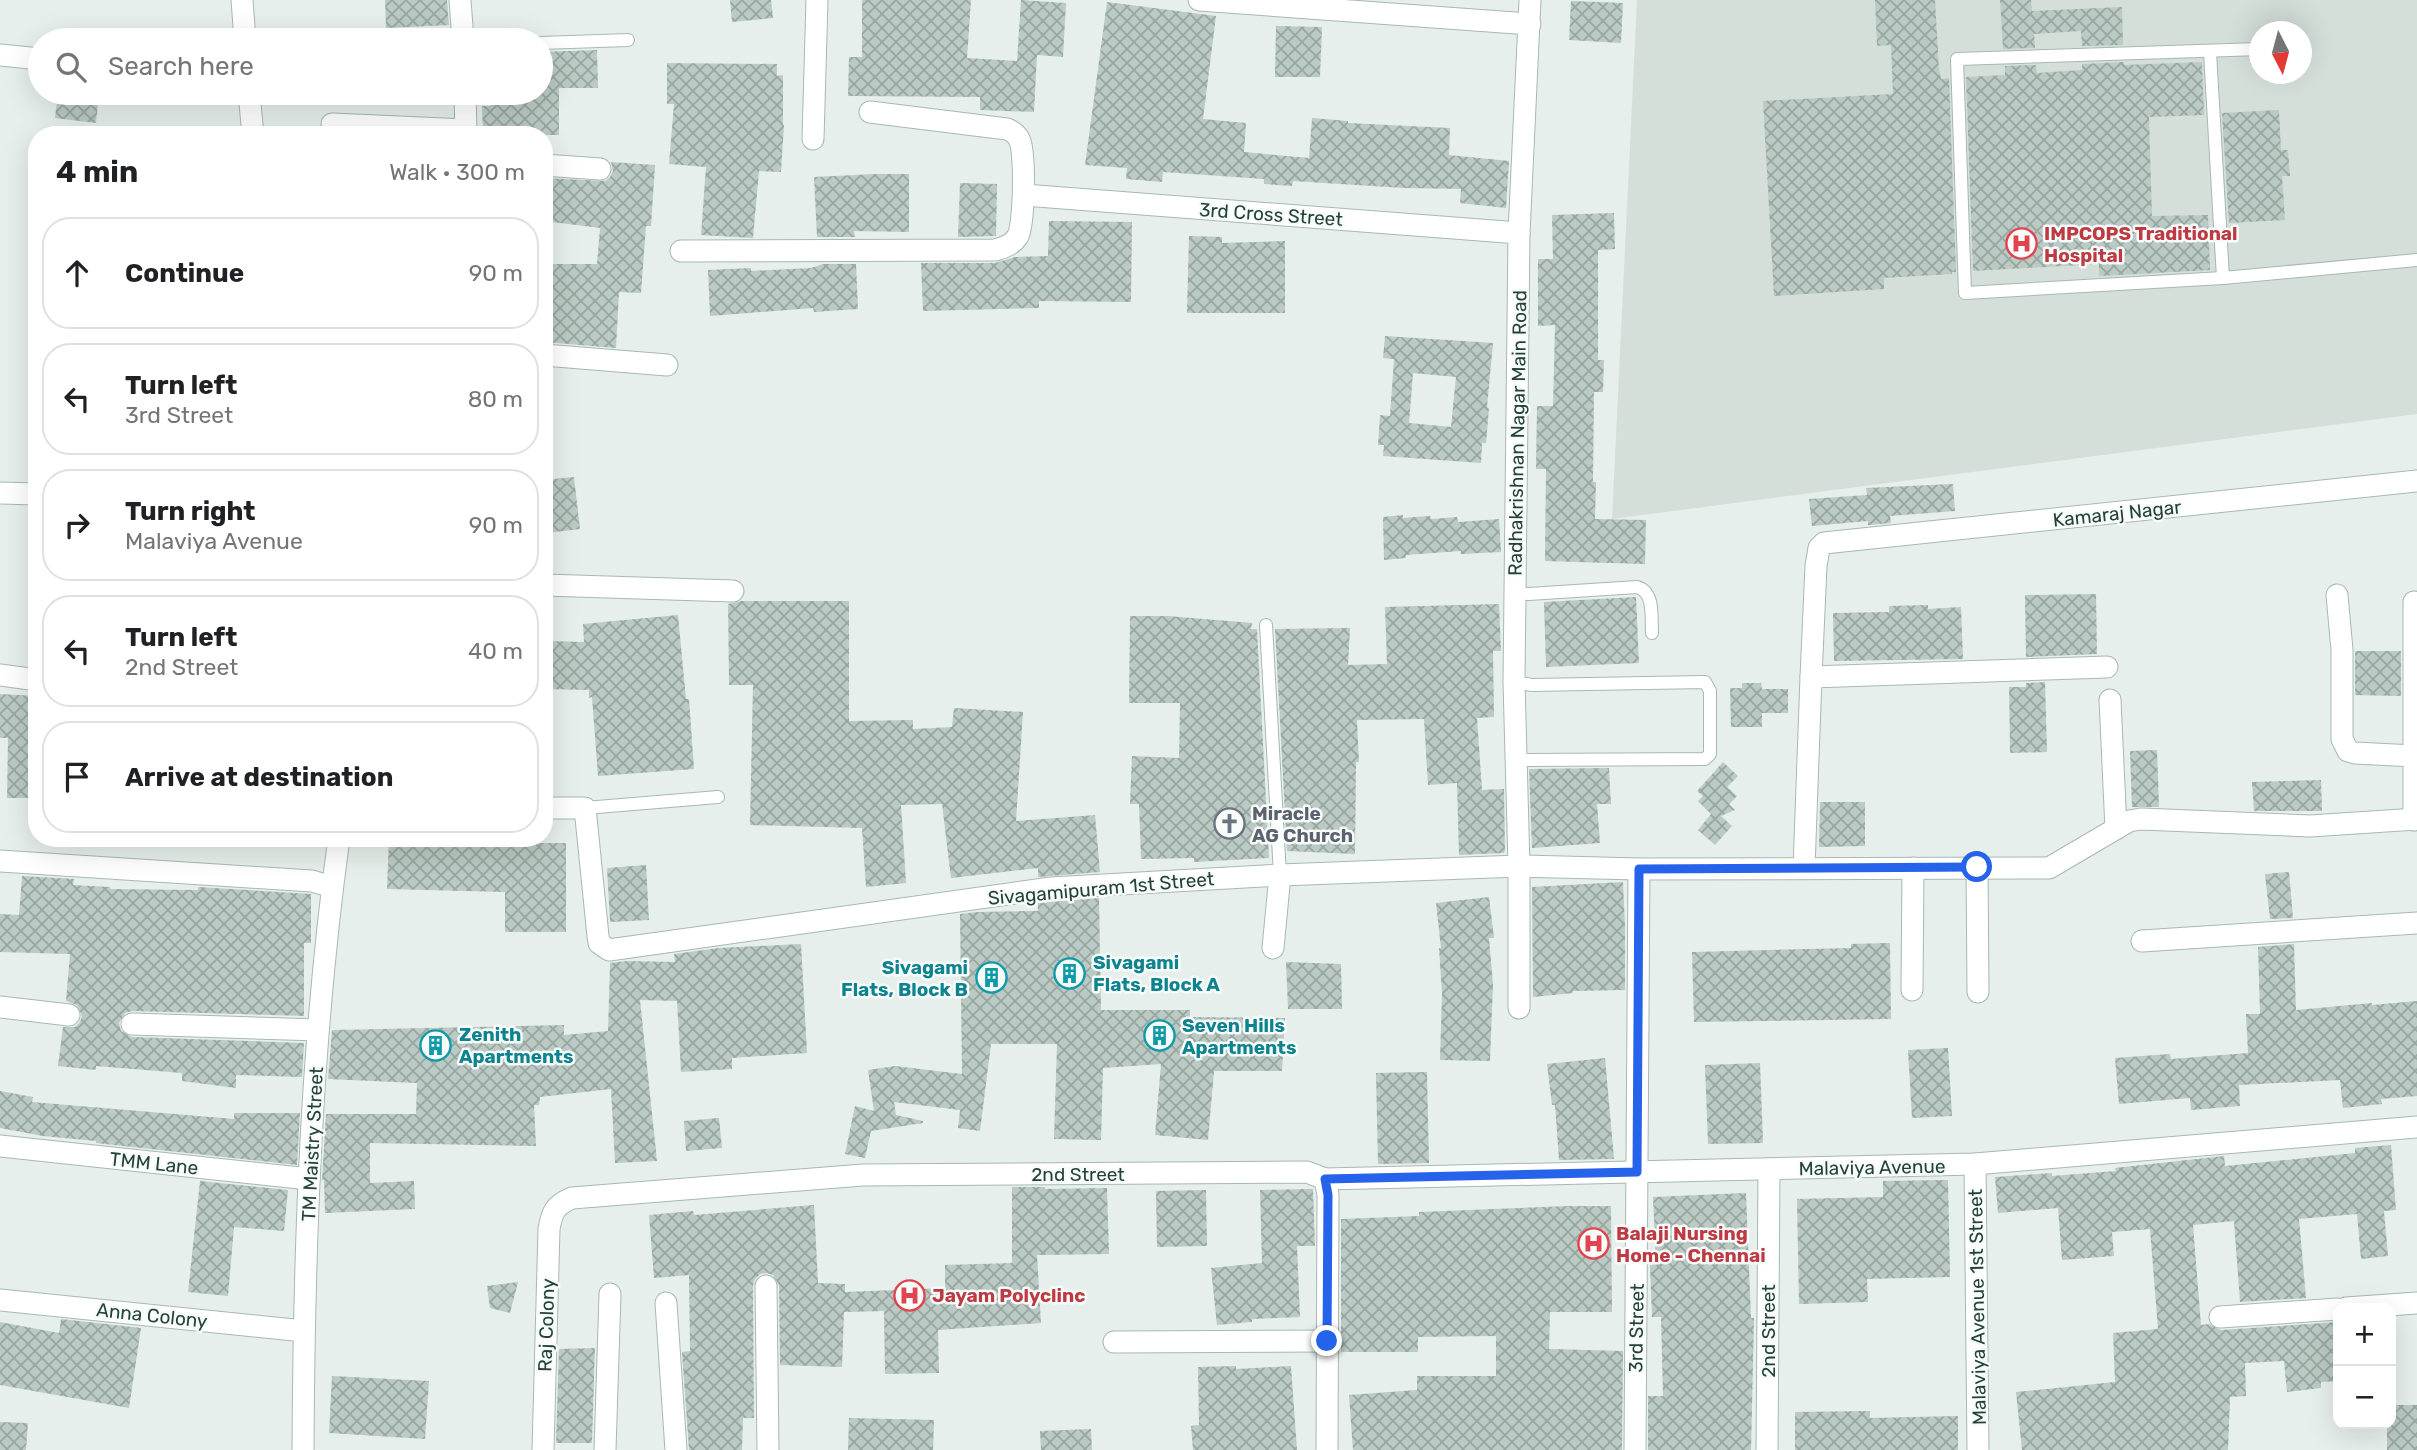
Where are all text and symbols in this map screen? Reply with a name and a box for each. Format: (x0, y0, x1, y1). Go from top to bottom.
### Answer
north arrow (2249, 21, 2312, 84)
search box (28, 28, 553, 105)
icon: search (52, 48, 90, 86)
text: Search here (108, 51, 254, 82)
text: 4 min (56, 154, 138, 190)
text: Walk · 300 m (389, 158, 525, 186)
street label: 3rd Cross Street (1198, 198, 1344, 231)
place label: IMPCOPS Traditional Hospital (2044, 222, 2238, 267)
hospital icon: IMPCOPS Traditional Hospital (2004, 227, 2038, 261)
icon: ahead (58, 254, 96, 292)
text: Continue (125, 258, 244, 289)
text: 90 m (469, 259, 523, 287)
street label: Radhakrishnan Nagar Main Road (1504, 290, 1531, 576)
text: Turn left (125, 370, 237, 401)
icon: left (58, 380, 96, 418)
text: 80 m (468, 385, 523, 413)
text: 3rd Street (125, 401, 233, 429)
street label: Kamaraj Nagar (2052, 495, 2183, 532)
text: Turn right (125, 496, 255, 527)
icon: right (58, 506, 96, 544)
text: 90 m (469, 511, 523, 539)
text: Malaviya Avenue (125, 527, 303, 555)
text: Turn left (125, 622, 237, 653)
icon: left (58, 632, 96, 670)
text: 40 m (468, 637, 523, 665)
text: 2nd Street (125, 653, 238, 681)
icon: arrive (58, 758, 96, 796)
text: Arrive at destination (125, 762, 393, 793)
place label: Miracle AG Church (1252, 802, 1353, 847)
church icon: Miracle AG Church (1212, 807, 1246, 841)
route start (1961, 851, 1992, 882)
street label: Sivagamipuram 1st Street (987, 867, 1216, 910)
place label: Sivagami Flats, Block A (1093, 951, 1220, 996)
place label: Sivagami Flats, Block B (841, 956, 968, 1001)
building icon: Sivagami Flats, Block A (1053, 956, 1087, 990)
building icon: Sivagami Flats, Block B (974, 961, 1008, 995)
place label: Seven Hills Apartments (1182, 1014, 1297, 1059)
building icon: Seven Hills Apartments (1142, 1019, 1176, 1053)
place label: Zenith Apartments (459, 1023, 574, 1068)
building icon: Zenith Apartments (419, 1028, 453, 1062)
street label: TM Maistry Street (297, 1066, 328, 1222)
street label: TMM Lane (108, 1147, 199, 1180)
street label: Malaviya Avenue (1798, 1155, 1946, 1180)
street label: 2nd Street (1031, 1163, 1125, 1186)
street label: Malaviya Avenue 1st Street (1964, 1188, 1991, 1425)
place label: Balaji Nursing Home - Chennai (1616, 1222, 1766, 1267)
hospital icon: Balaji Nursing Home - Chennai (1576, 1227, 1610, 1261)
street label: Raj Colony (533, 1278, 560, 1372)
hospital icon: Jayam Polyclinc (892, 1278, 926, 1312)
street label: 3rd Street (1624, 1283, 1649, 1373)
place label: Jayam Polyclinc (932, 1284, 1085, 1307)
street label: 2nd Street (1757, 1284, 1780, 1378)
street label: Anna Colony (95, 1298, 209, 1333)
map controls (2333, 1303, 2396, 1429)
button: + (2333, 1303, 2396, 1366)
route end (1311, 1325, 1342, 1356)
button: − (2333, 1366, 2396, 1429)

